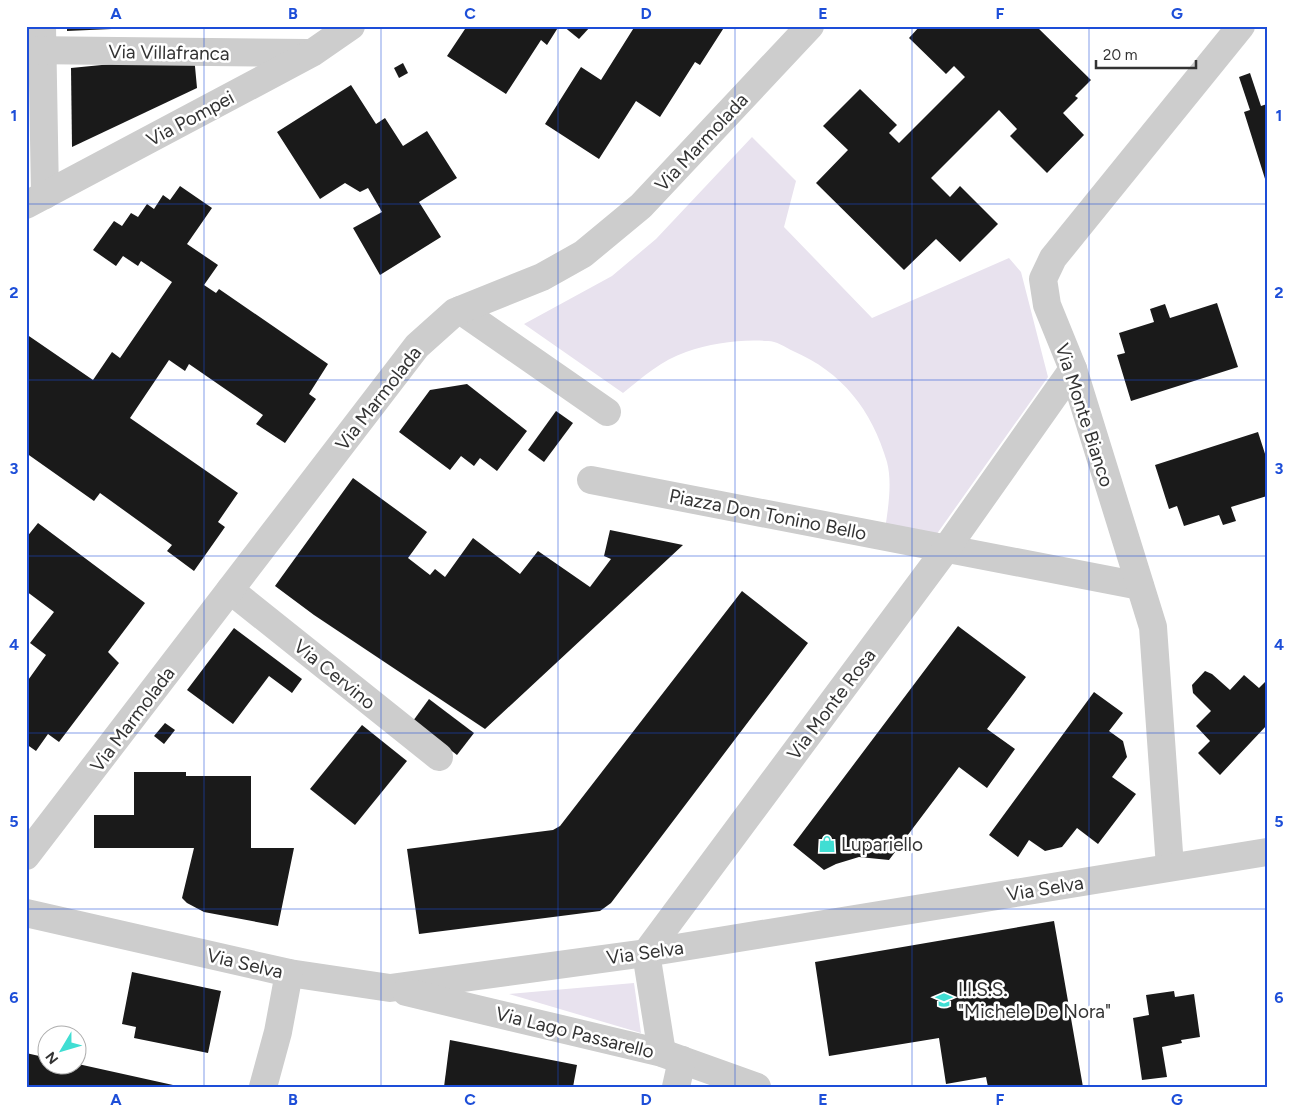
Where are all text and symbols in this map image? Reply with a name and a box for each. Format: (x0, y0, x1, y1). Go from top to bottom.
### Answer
text: A (110, 4, 122, 23)
text: B (288, 4, 298, 23)
text: C (464, 4, 476, 23)
text: D (640, 4, 652, 23)
text: E (818, 4, 828, 23)
text: F (996, 4, 1005, 23)
text: G (1171, 4, 1183, 23)
scale bar (1096, 38, 1196, 70)
street label: Via Villafranca (108, 40, 230, 65)
text: 20 m (1103, 46, 1137, 64)
street label: Via Pompei (142, 86, 238, 151)
street label: Via Marmolada (650, 88, 753, 196)
text: 1 (11, 106, 17, 125)
text: 1 (1276, 106, 1282, 125)
text: 2 (9, 283, 19, 302)
text: 2 (1274, 283, 1284, 302)
street label: Via Monte Bianco (1050, 341, 1119, 490)
street label: Via Marmolada (331, 342, 426, 455)
text: 3 (10, 459, 19, 478)
text: 3 (1275, 459, 1284, 478)
street label: Piazza Don Tonino Bello (667, 484, 869, 545)
street label: Via Cervino (289, 634, 380, 714)
text: 4 (9, 635, 19, 654)
text: 4 (1274, 635, 1284, 654)
street label: Via Monte Rosa (782, 644, 881, 764)
street label: Via Marmolada (85, 662, 180, 777)
text: 5 (9, 812, 19, 831)
text: 5 (1274, 812, 1284, 831)
place label: Lupariello (841, 833, 923, 856)
shop icon: Lupariello (817, 834, 837, 854)
street label: Via Selva (1005, 871, 1085, 906)
street label: Via Selva (605, 936, 685, 969)
street label: Via Selva (205, 944, 285, 983)
place label: I.I.S.S. "Michele De Nora" (958, 978, 1111, 1023)
text: 6 (9, 988, 19, 1007)
text: 6 (1274, 988, 1284, 1007)
school or university icon: I.I.S.S. "Michele De Nora" (934, 990, 954, 1010)
street label: Via Lago Passarello (493, 1002, 656, 1063)
north arrow (38, 1026, 88, 1076)
text: N (42, 1048, 62, 1067)
text: A (110, 1090, 122, 1109)
text: B (288, 1090, 298, 1109)
text: C (464, 1090, 476, 1109)
text: D (640, 1090, 652, 1109)
text: E (818, 1090, 828, 1109)
text: F (996, 1090, 1005, 1109)
text: G (1171, 1090, 1183, 1109)

